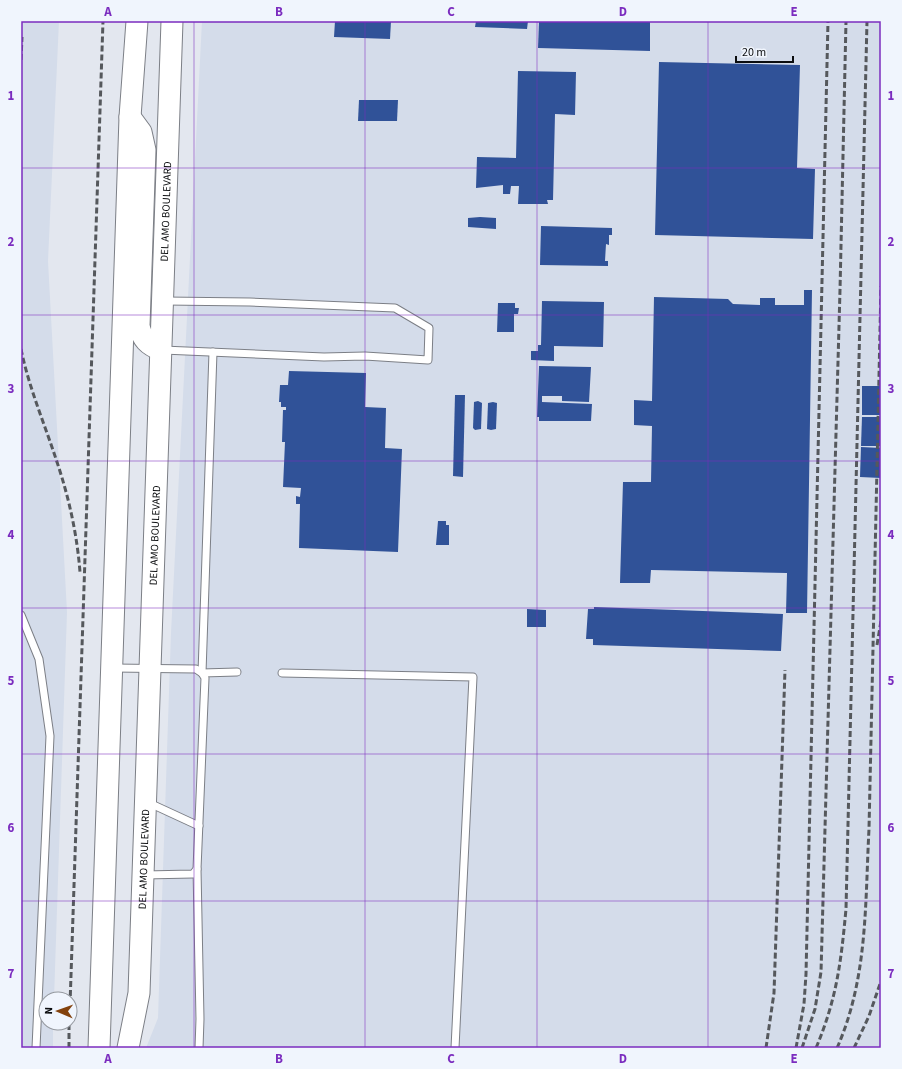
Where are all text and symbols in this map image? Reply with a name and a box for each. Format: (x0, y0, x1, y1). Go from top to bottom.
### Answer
text: A (103, 3, 112, 21)
text: B (275, 3, 283, 21)
text: C (447, 3, 455, 21)
text: D (619, 3, 627, 21)
text: E (790, 3, 798, 21)
scale bar (736, 38, 793, 64)
text: 20 m (742, 44, 766, 61)
text: 1 (8, 87, 15, 105)
text: 1 (888, 87, 895, 105)
street label: DEL AMO BOULEVARD (156, 161, 175, 262)
text: 2 (8, 233, 15, 251)
text: 2 (888, 233, 895, 251)
text: 3 (8, 380, 15, 398)
text: 3 (888, 380, 895, 398)
street label: DEL AMO BOULEVARD (145, 485, 164, 586)
text: 4 (8, 526, 15, 544)
text: 4 (888, 526, 895, 544)
text: 5 (8, 672, 15, 690)
text: 5 (888, 672, 895, 690)
street label: DEL AMO BOULEVARD (134, 809, 153, 910)
text: 6 (8, 819, 15, 837)
text: 6 (888, 819, 895, 837)
text: 7 (8, 965, 15, 983)
text: 7 (888, 965, 895, 983)
north arrow (38, 991, 78, 1031)
text: N (41, 1007, 56, 1015)
text: A (103, 1050, 112, 1068)
text: B (275, 1050, 283, 1068)
text: C (447, 1050, 455, 1068)
text: D (619, 1050, 627, 1068)
text: E (790, 1050, 798, 1068)

